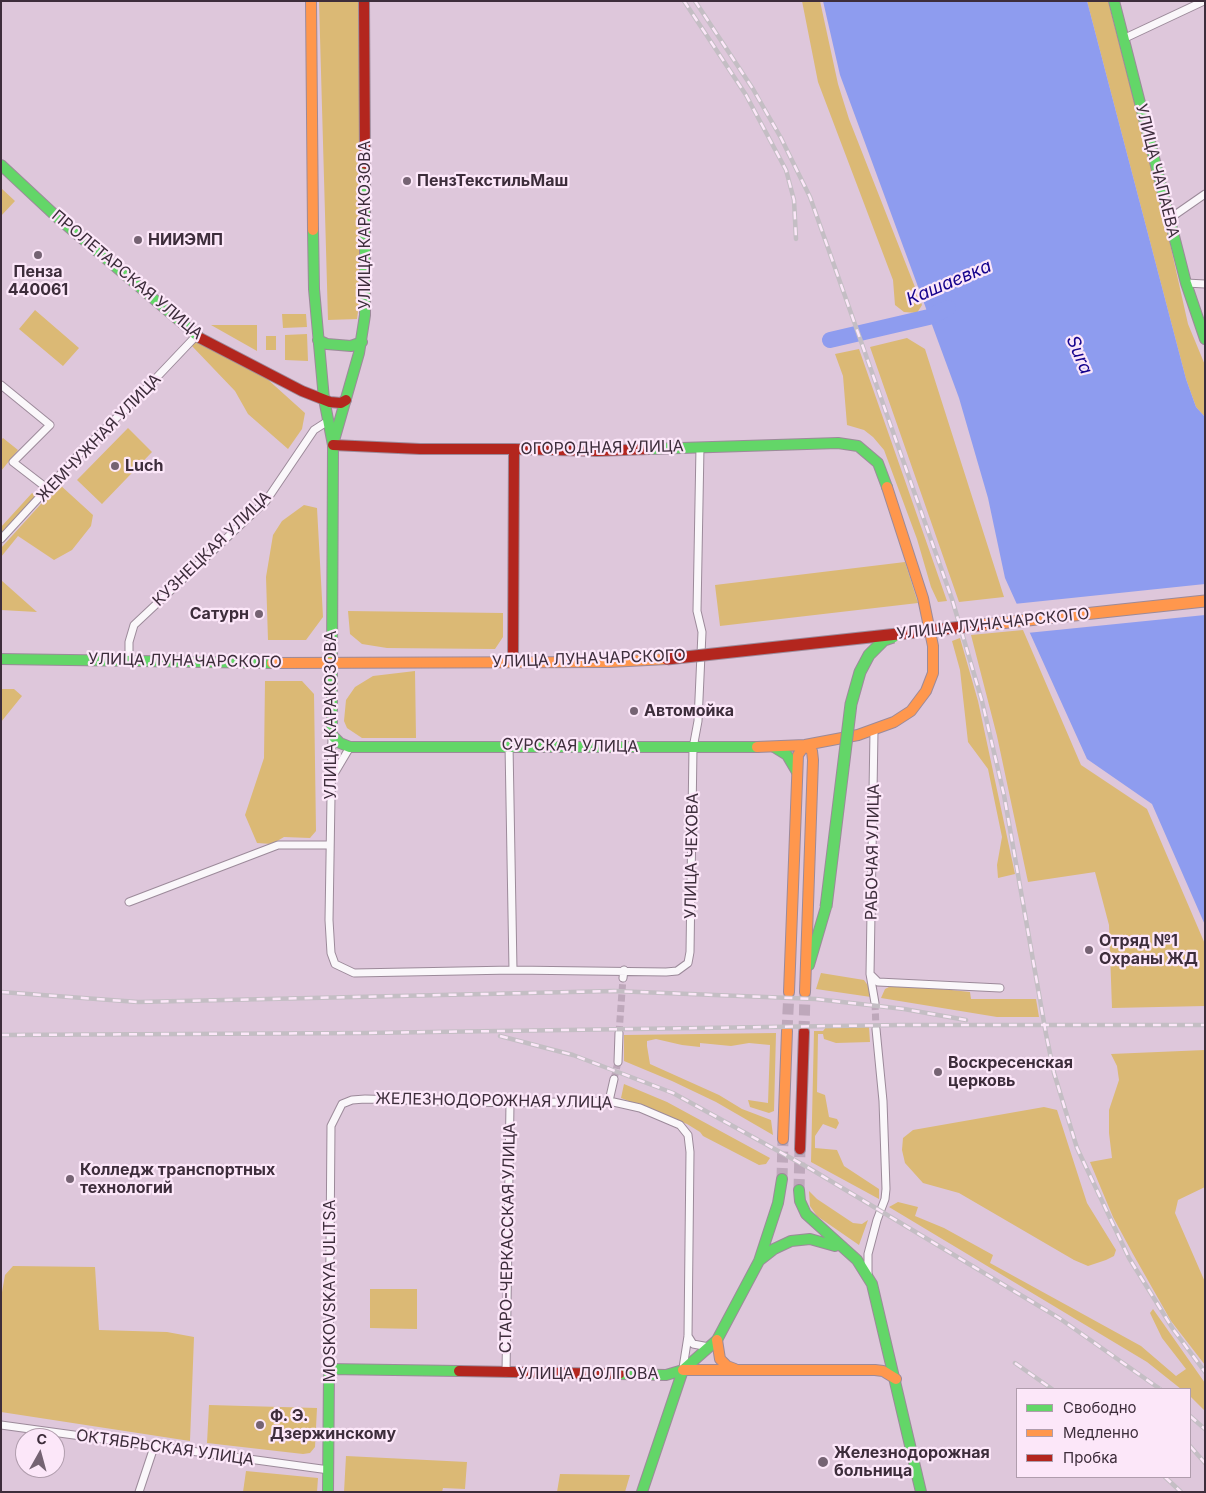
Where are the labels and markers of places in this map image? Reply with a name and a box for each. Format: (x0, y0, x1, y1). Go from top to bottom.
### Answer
place label: ПензТекстильМаш (417, 171, 568, 191)
marker: ПензТекстильМаш (401, 175, 413, 187)
place label: НИИЭМП (148, 230, 223, 250)
marker: НИИЭМП (132, 234, 144, 246)
marker: Пенза 440061 (32, 249, 44, 261)
place label: Пенза 440061 (8, 262, 68, 300)
place label: Luch (125, 456, 163, 476)
marker: Luch (109, 460, 121, 472)
place label: Сатурн (190, 604, 249, 624)
marker: Сатурн (253, 608, 265, 620)
place label: Автомойка (644, 701, 734, 721)
marker: Автомойка (628, 705, 640, 717)
place label: Отряд №1 Охраны ЖД (1099, 931, 1198, 969)
marker: Отряд №1 Охраны ЖД (1083, 944, 1095, 956)
place label: Воскресенская церковь (948, 1053, 1073, 1091)
marker: Воскресенская церковь (932, 1066, 944, 1078)
place label: Колледж транспортных технологий (80, 1160, 275, 1198)
marker: Колледж транспортных технологий (64, 1173, 76, 1185)
place label: Ф. Э. Дзержинскому (270, 1406, 396, 1444)
marker: Ф. Э. Дзержинскому (254, 1419, 266, 1431)
place label: Железнодорожная больница (834, 1443, 990, 1481)
marker: Железнодорожная больница (816, 1455, 830, 1469)

